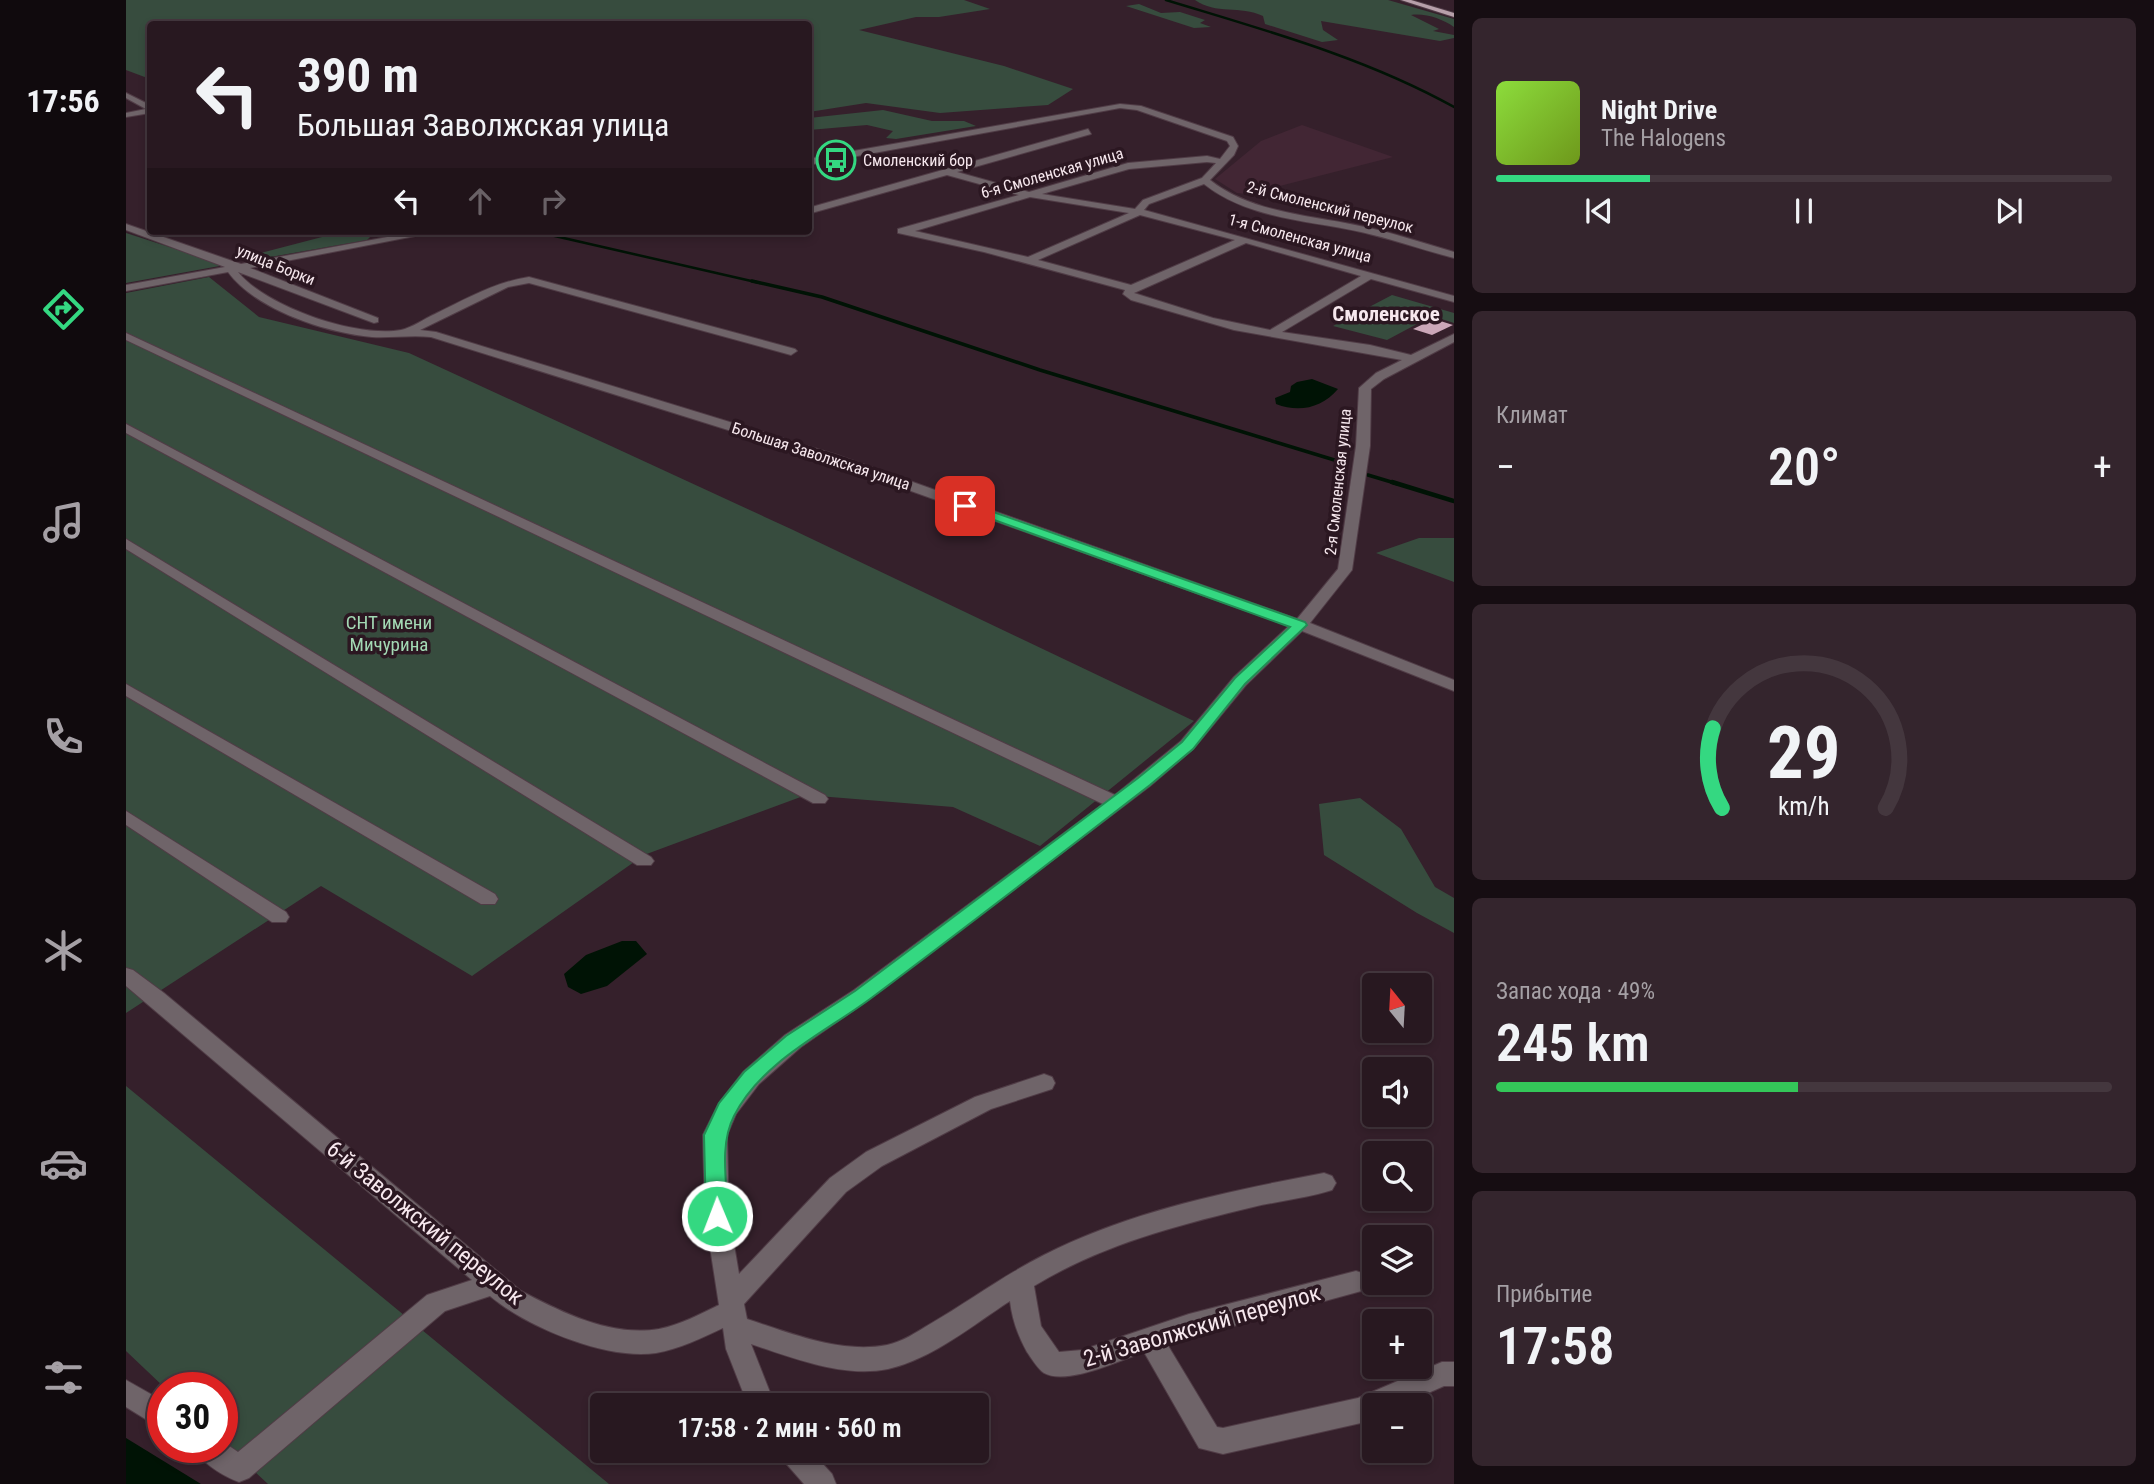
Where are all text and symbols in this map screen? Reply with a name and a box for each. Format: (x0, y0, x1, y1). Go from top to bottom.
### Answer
text: 390 m (297, 47, 419, 104)
icon: left (182, 49, 273, 140)
text: 17:56 (26, 82, 100, 120)
text: Night Drive (1601, 95, 1717, 125)
text: Большая Заволжская улица (297, 106, 669, 144)
text: The Halogens (1601, 125, 1726, 152)
bus stop icon: Смоленский бор (815, 139, 857, 181)
street label: 6-я Смоленская улица (979, 144, 1125, 202)
place label: Смоленский бор (863, 151, 973, 170)
street label: 2-й Смоленский переулок (1245, 177, 1416, 237)
icon: left (388, 182, 426, 220)
icon: ahead (461, 182, 499, 220)
icon: right (534, 182, 572, 220)
icon: previous (1580, 192, 1618, 230)
icon: pause (1785, 192, 1823, 230)
icon: next (1990, 192, 2028, 230)
street label: 1-я Смоленская улица (1226, 210, 1374, 266)
street label: улица Борки (234, 241, 318, 289)
icon: directions (39, 285, 88, 334)
district label: Смоленское (1332, 302, 1440, 326)
text: Климат (1496, 402, 1568, 429)
street label: 2-я Смоленская улица (1321, 408, 1355, 556)
street label: Большая Заволжская улица (730, 418, 912, 494)
text: 20° (1768, 437, 1840, 498)
text: − (1496, 445, 1515, 489)
text: + (2093, 445, 2112, 489)
pin (935, 476, 995, 536)
icon: arrive (946, 487, 984, 525)
icon: music (39, 498, 88, 547)
park label: СНТ имени Мичурина (346, 611, 432, 656)
text: 29 (1767, 710, 1841, 796)
icon: phone (39, 712, 88, 761)
text: km/h (1778, 792, 1830, 821)
icon: climate (39, 926, 88, 975)
north arrow (1362, 973, 1432, 1043)
map controls (1362, 973, 1432, 1463)
text: Запас хода · 49% (1496, 978, 1655, 1005)
text: 245 km (1496, 1013, 1650, 1074)
button: sound (1362, 1057, 1432, 1127)
street label: 6-й Заволжский переулок (321, 1135, 529, 1311)
icon: car (39, 1139, 88, 1188)
button: search (1362, 1141, 1432, 1211)
position arrow (680, 1179, 754, 1253)
button: layers (1362, 1225, 1432, 1295)
street label: 2-й Заволжский переулок (1081, 1279, 1323, 1373)
text: Прибытие (1496, 1281, 1592, 1308)
button: + (1362, 1309, 1432, 1379)
text: 17:58 (1496, 1316, 1614, 1377)
icon: filters (39, 1353, 88, 1402)
speed limit sign: 30 (147, 1372, 238, 1463)
button: − (1362, 1393, 1432, 1463)
text: 17:58 · 2 мин · 560 m (677, 1413, 902, 1443)

